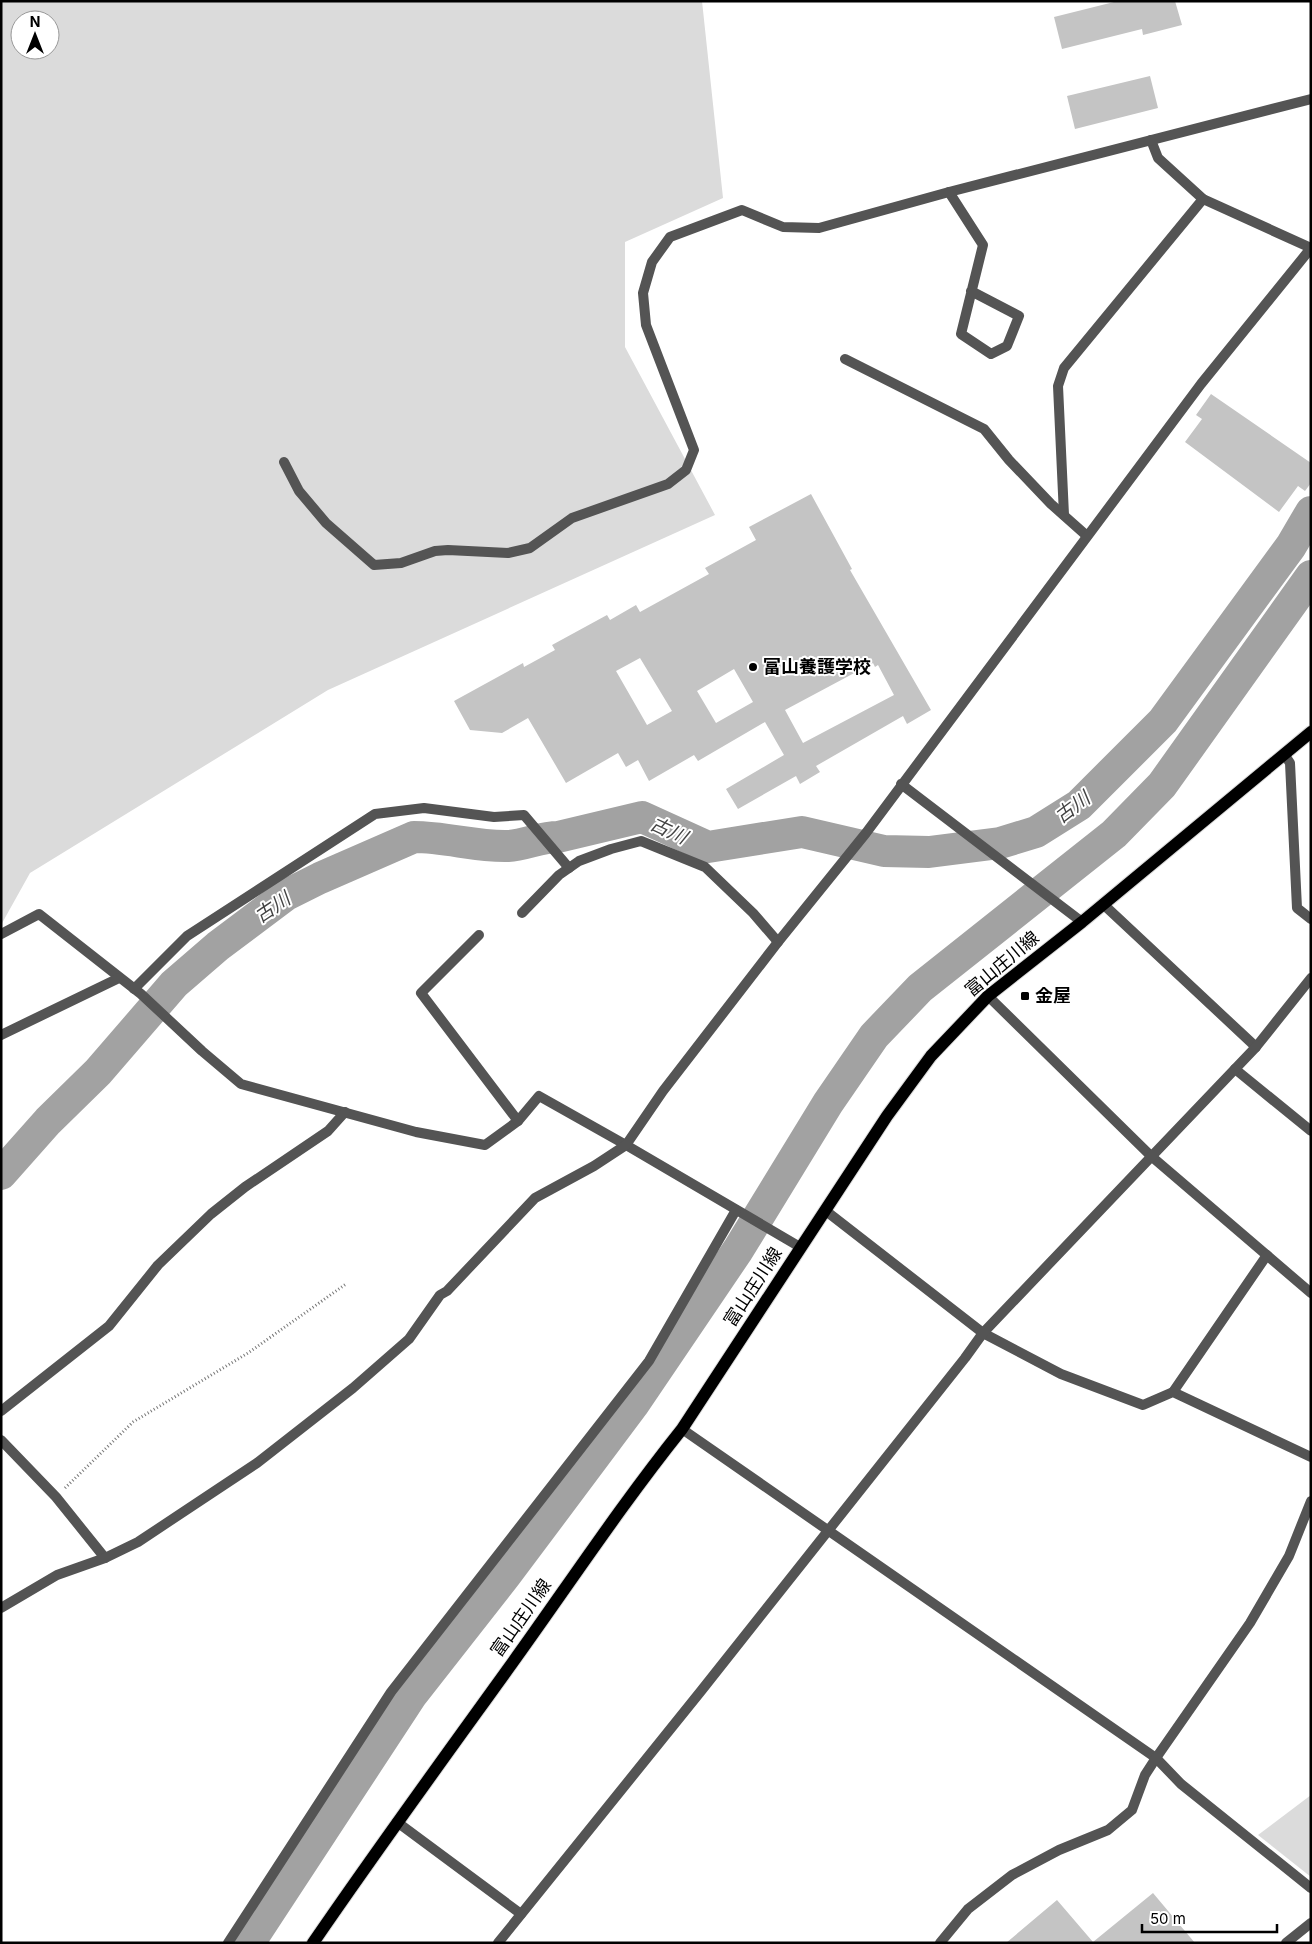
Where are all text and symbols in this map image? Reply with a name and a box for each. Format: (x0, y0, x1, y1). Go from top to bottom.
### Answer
north arrow (10, 10, 60, 60)
text: N (30, 13, 40, 30)
place label: 富山養護学校 (763, 656, 871, 677)
marker: 富山養護学校 (747, 661, 759, 673)
water label: 古川 (1050, 786, 1096, 828)
water label: 古川 (647, 812, 693, 850)
water label: 古川 (250, 886, 296, 928)
street label: 富山庄川線 (960, 927, 1043, 1001)
place label: 金屋 (1035, 985, 1071, 1006)
marker: 金屋 (1019, 990, 1031, 1002)
street label: 富山庄川線 (719, 1243, 786, 1330)
street label: 富山庄川線 (486, 1575, 555, 1661)
scale bar (1142, 1902, 1277, 1934)
text: 50 m (1150, 1909, 1186, 1928)

